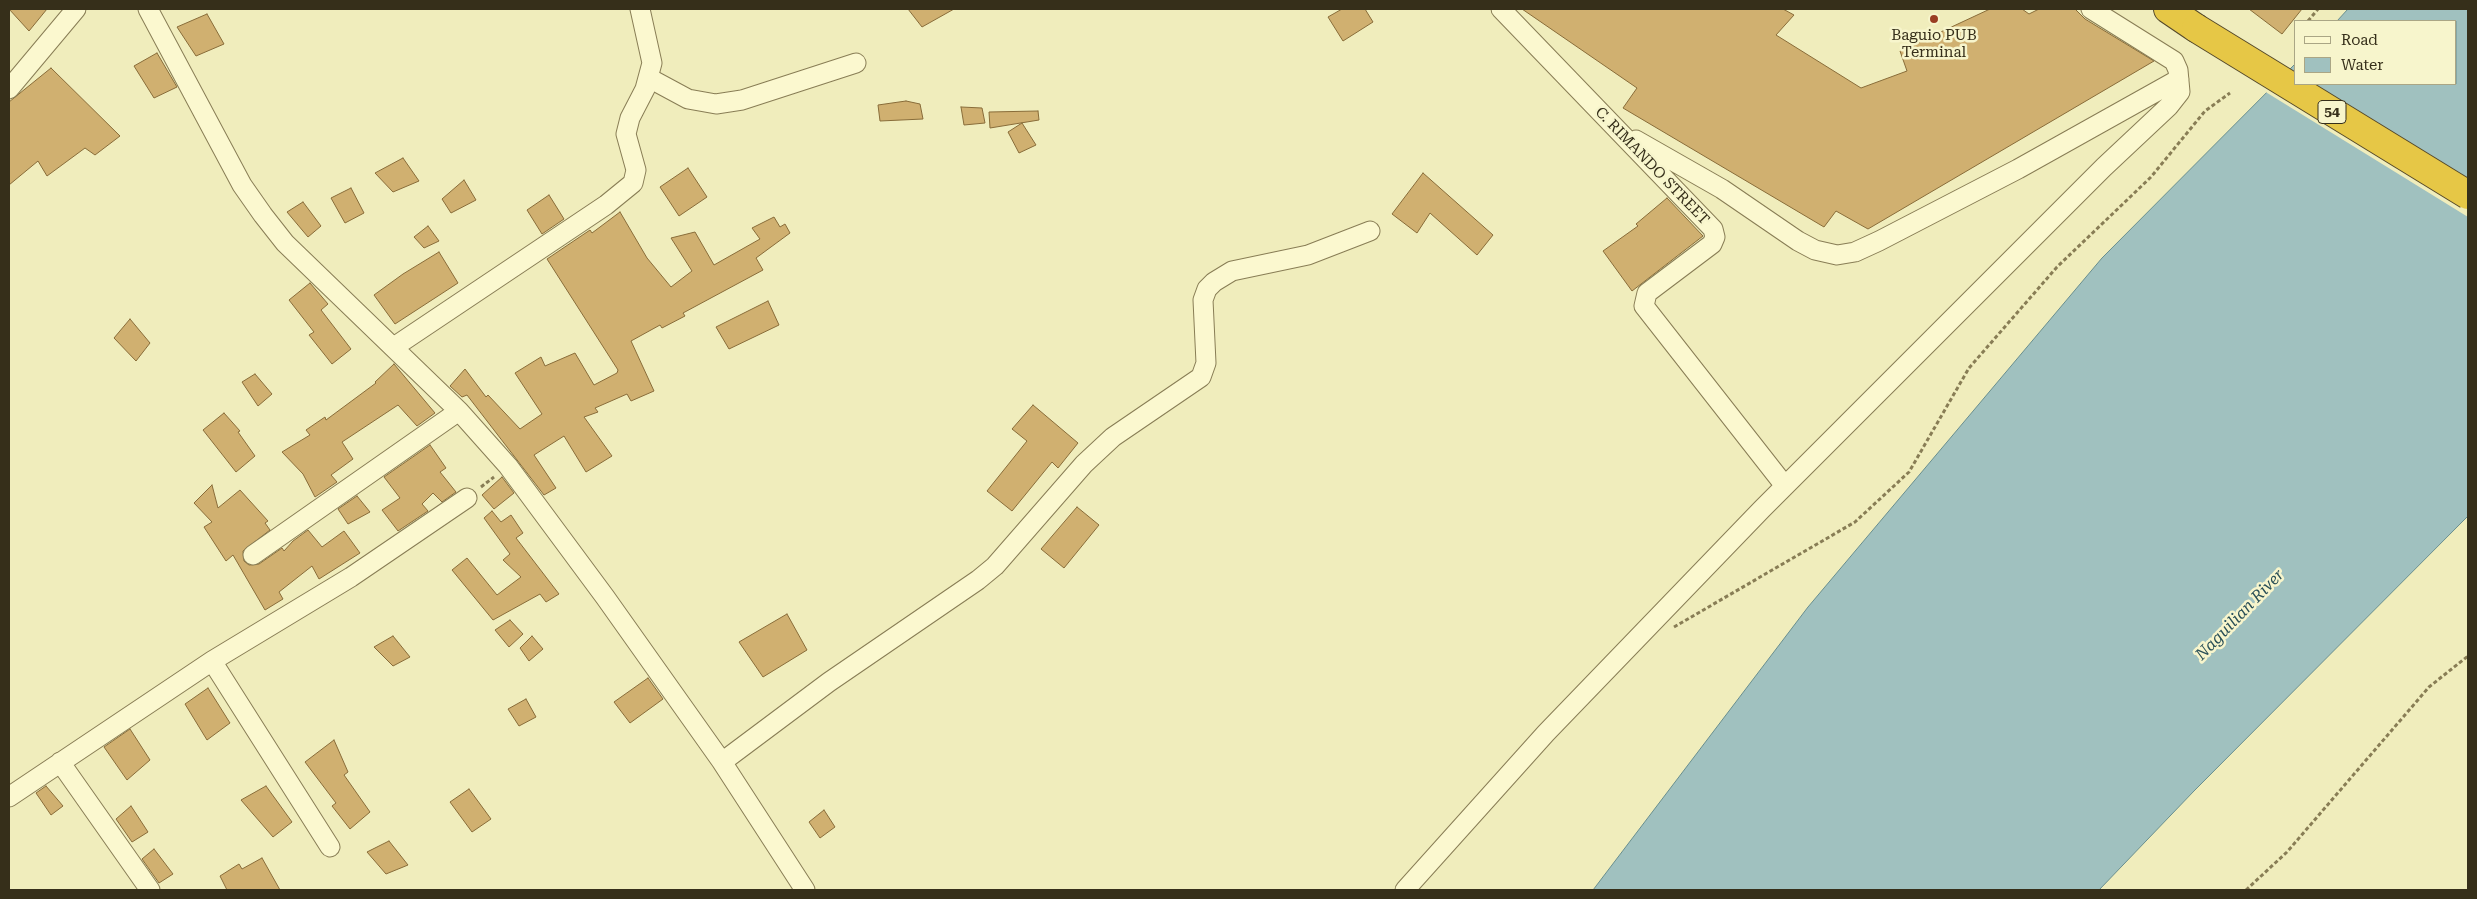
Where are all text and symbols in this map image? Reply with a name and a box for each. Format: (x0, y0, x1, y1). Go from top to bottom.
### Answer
marker: Baguio PUB Terminal (1928, 13, 1940, 25)
legend (2294, 20, 2457, 85)
place label: Baguio PUB Terminal (1891, 27, 1977, 62)
text: Road (2341, 31, 2378, 49)
text: Water (2341, 56, 2383, 74)
road number: 54 (2318, 100, 2346, 124)
street label: C. RIMANDO STREET (1591, 103, 1713, 229)
water label: Naguilian River (2192, 566, 2288, 664)

